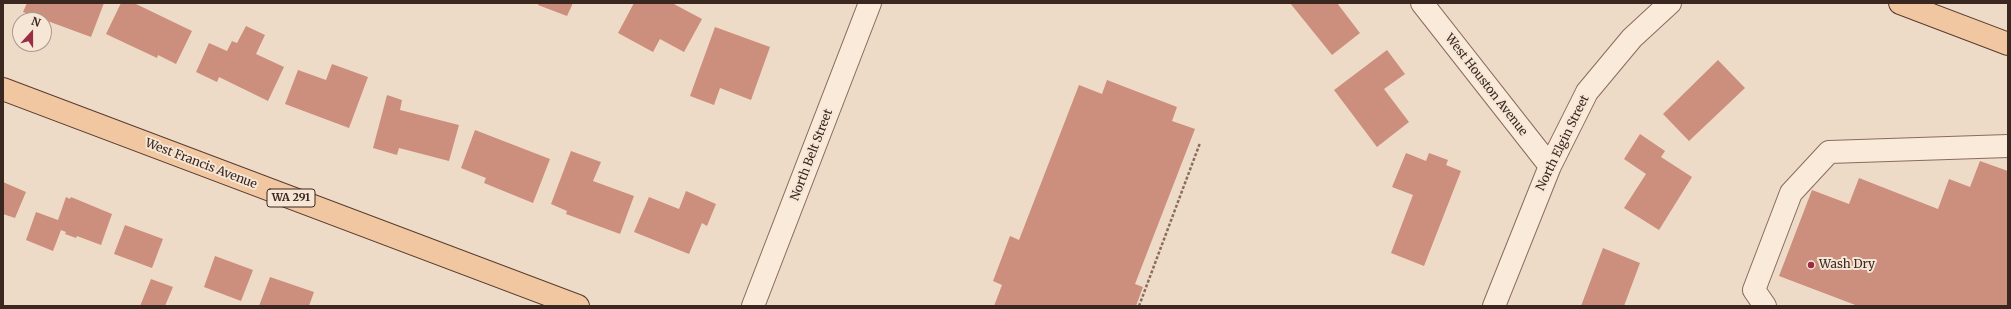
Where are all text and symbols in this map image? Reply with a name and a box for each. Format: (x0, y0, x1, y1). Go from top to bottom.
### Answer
north arrow (12, 12, 52, 52)
text: N (29, 14, 43, 30)
street label: West Houston Avenue (1442, 31, 1530, 139)
street label: North Elgin Street (1534, 93, 1592, 193)
street label: North Belt Street (788, 107, 836, 203)
street label: West Francis Avenue (143, 136, 259, 192)
road number: WA 291 (267, 189, 315, 207)
place label: Wash Dry (1819, 258, 1875, 272)
marker: Wash Dry (1806, 260, 1816, 270)

